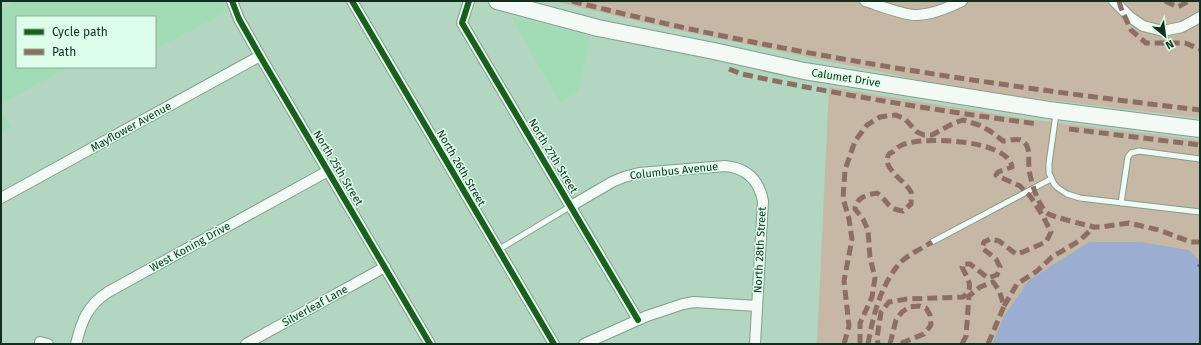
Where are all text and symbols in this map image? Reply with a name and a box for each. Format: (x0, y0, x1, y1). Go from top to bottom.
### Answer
legend (16, 16, 156, 68)
north arrow (1145, 16, 1185, 56)
text: Cycle path (52, 25, 108, 39)
text: N (1163, 37, 1176, 52)
text: Path (52, 45, 76, 59)
street label: Calumet Drive (811, 66, 881, 90)
street label: Mayflower Avenue (88, 99, 174, 155)
street label: North 27th Street (526, 116, 580, 196)
street label: North 25th Street (310, 128, 366, 208)
street label: North 26th Street (434, 128, 488, 209)
street label: Columbus Avenue (629, 160, 719, 182)
street label: North 28th Street (751, 207, 769, 293)
street label: West Koning Drive (147, 219, 233, 275)
street label: Silverleaf Lane (280, 283, 350, 329)

